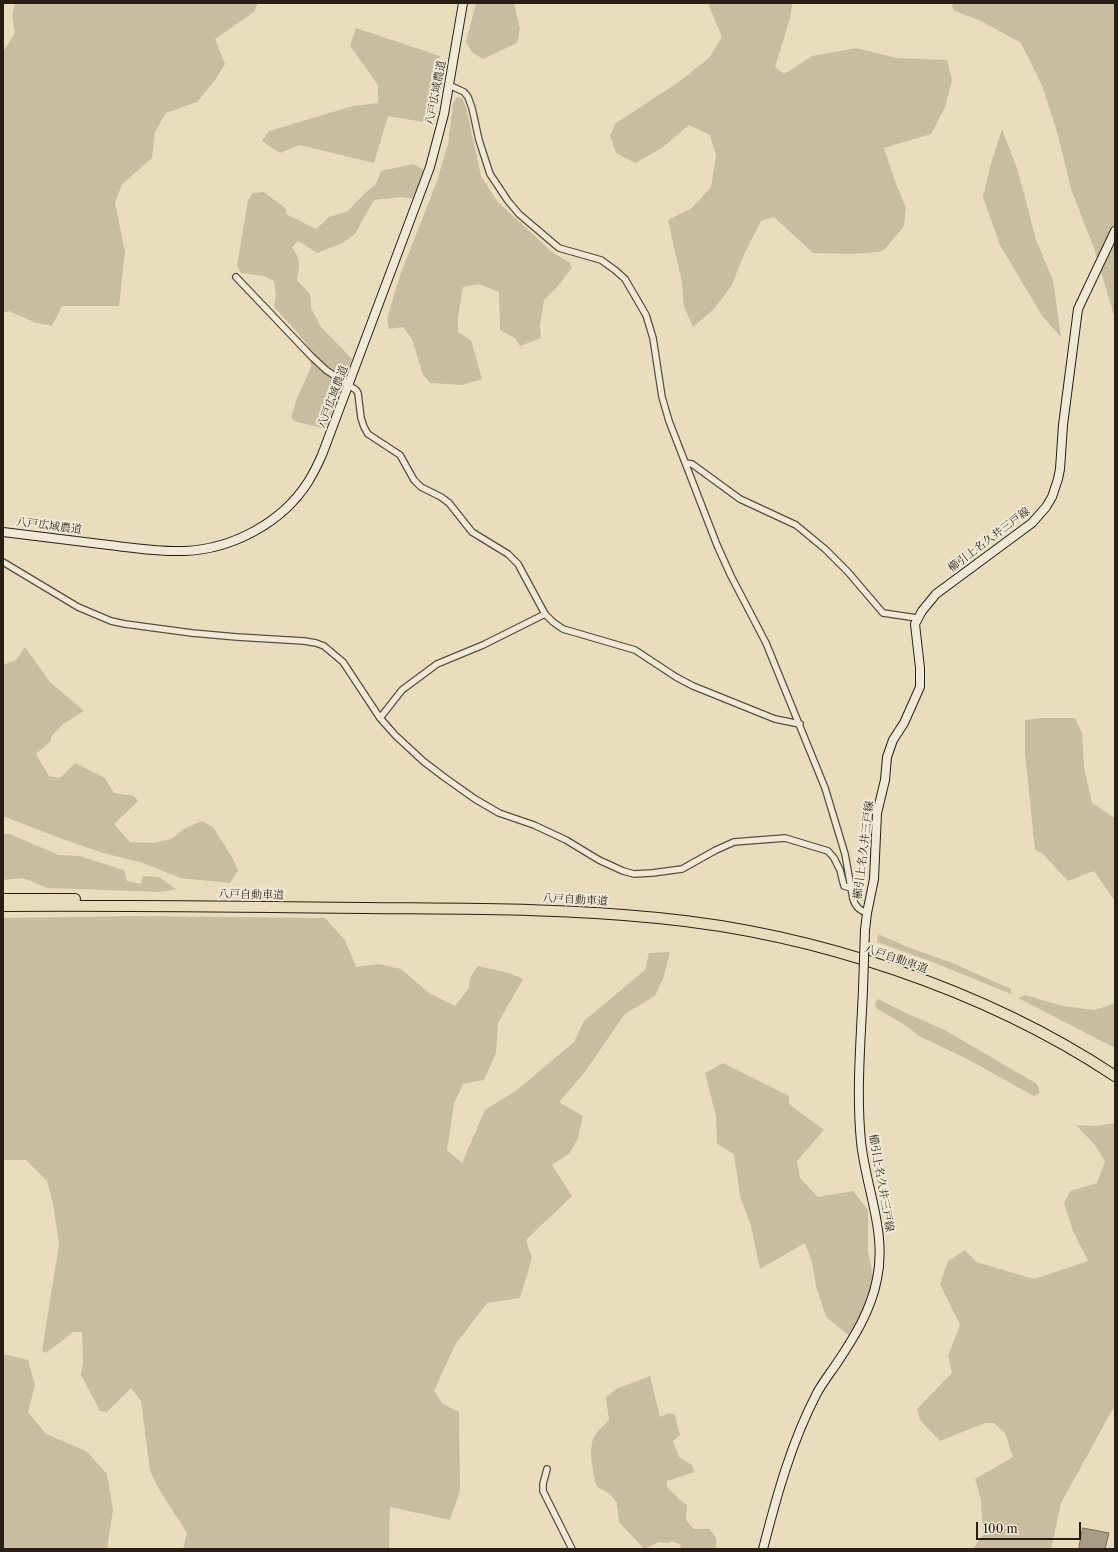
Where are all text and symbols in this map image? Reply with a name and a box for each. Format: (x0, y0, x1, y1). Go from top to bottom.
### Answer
street label: 八戸広域農道 (423, 59, 449, 127)
street label: 八戸広域農道 (315, 364, 351, 430)
street label: 櫛引上名久井三戸線 (945, 505, 1033, 575)
street label: 八戸広域農道 (15, 515, 83, 537)
street label: 櫛引上名久井三戸線 (851, 800, 877, 900)
street label: 八戸自動車道 (218, 888, 284, 902)
street label: 八戸自動車道 (542, 892, 608, 908)
street label: 八戸自動車道 (863, 942, 929, 976)
street label: 櫛引上名久井三戸線 (866, 1133, 896, 1233)
scale bar (978, 1514, 1083, 1540)
text: 100 m (983, 1521, 1018, 1536)

